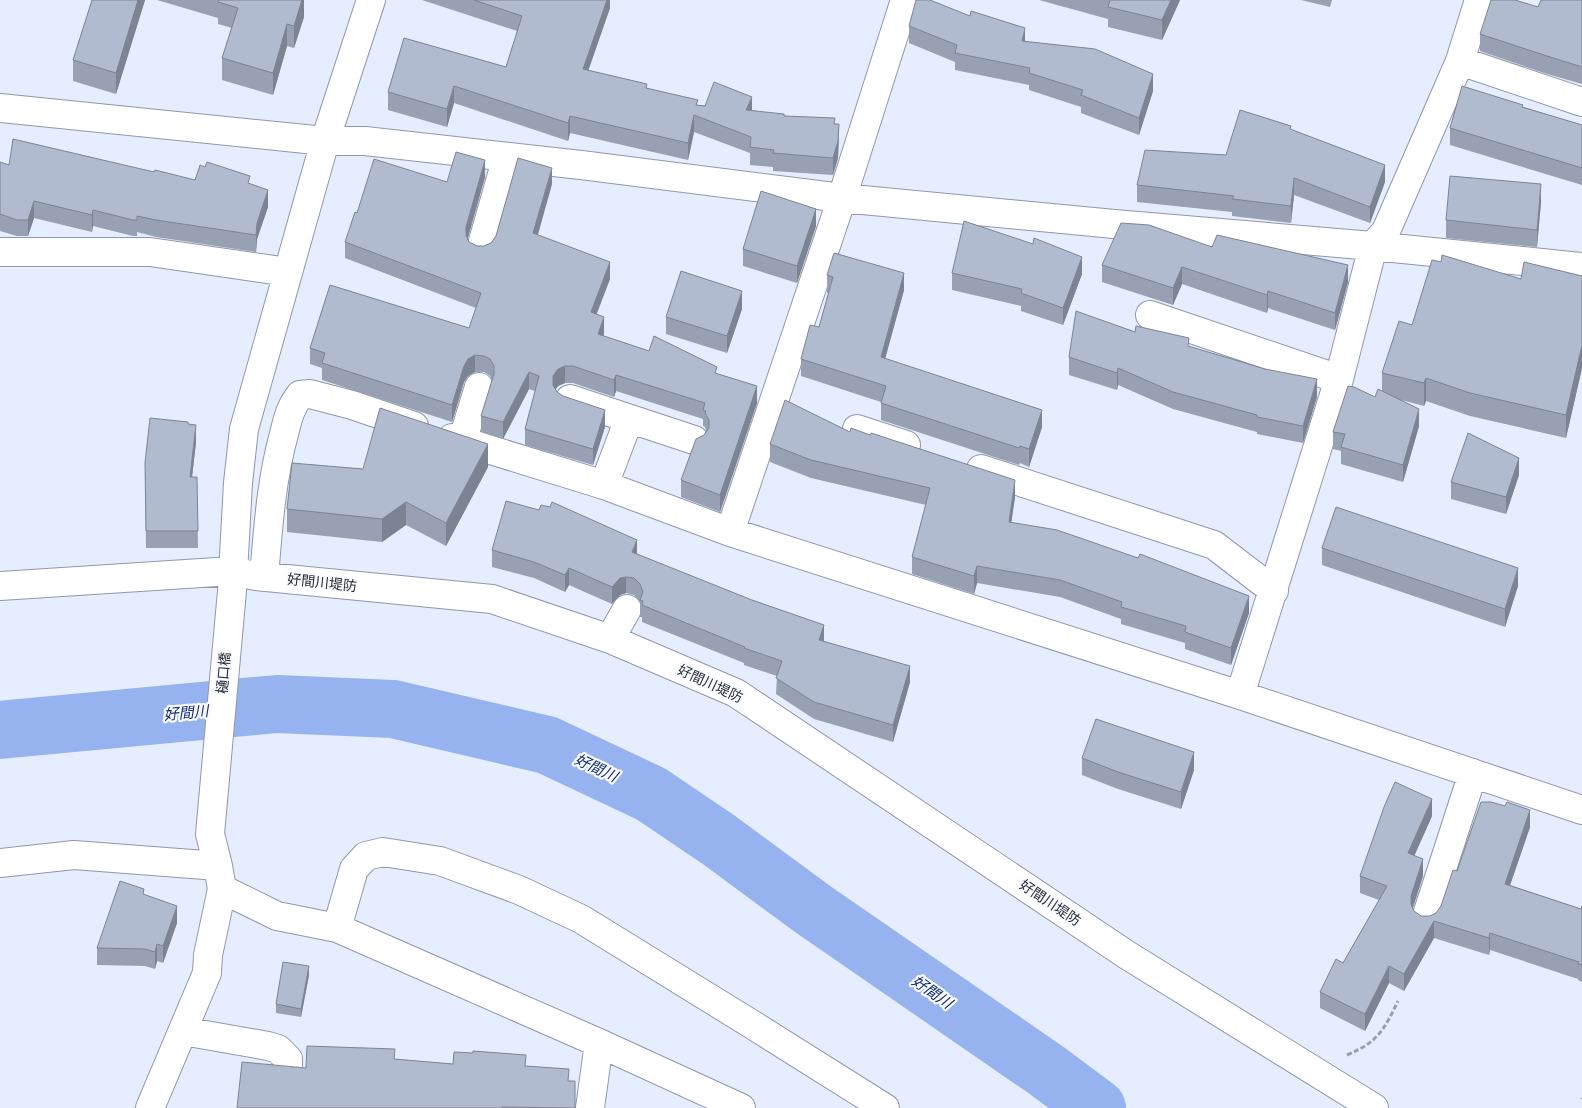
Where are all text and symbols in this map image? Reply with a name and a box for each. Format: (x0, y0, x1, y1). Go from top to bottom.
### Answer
street label: 好間川堤防 (286, 571, 358, 595)
street label: 樋口橋 (214, 651, 234, 695)
street label: 好間川堤防 (675, 662, 745, 706)
water label: 好間川 (163, 702, 211, 724)
water label: 好間川 (572, 750, 622, 787)
street label: 好間川堤防 (1016, 876, 1084, 930)
water label: 好間川 (908, 972, 957, 1013)

